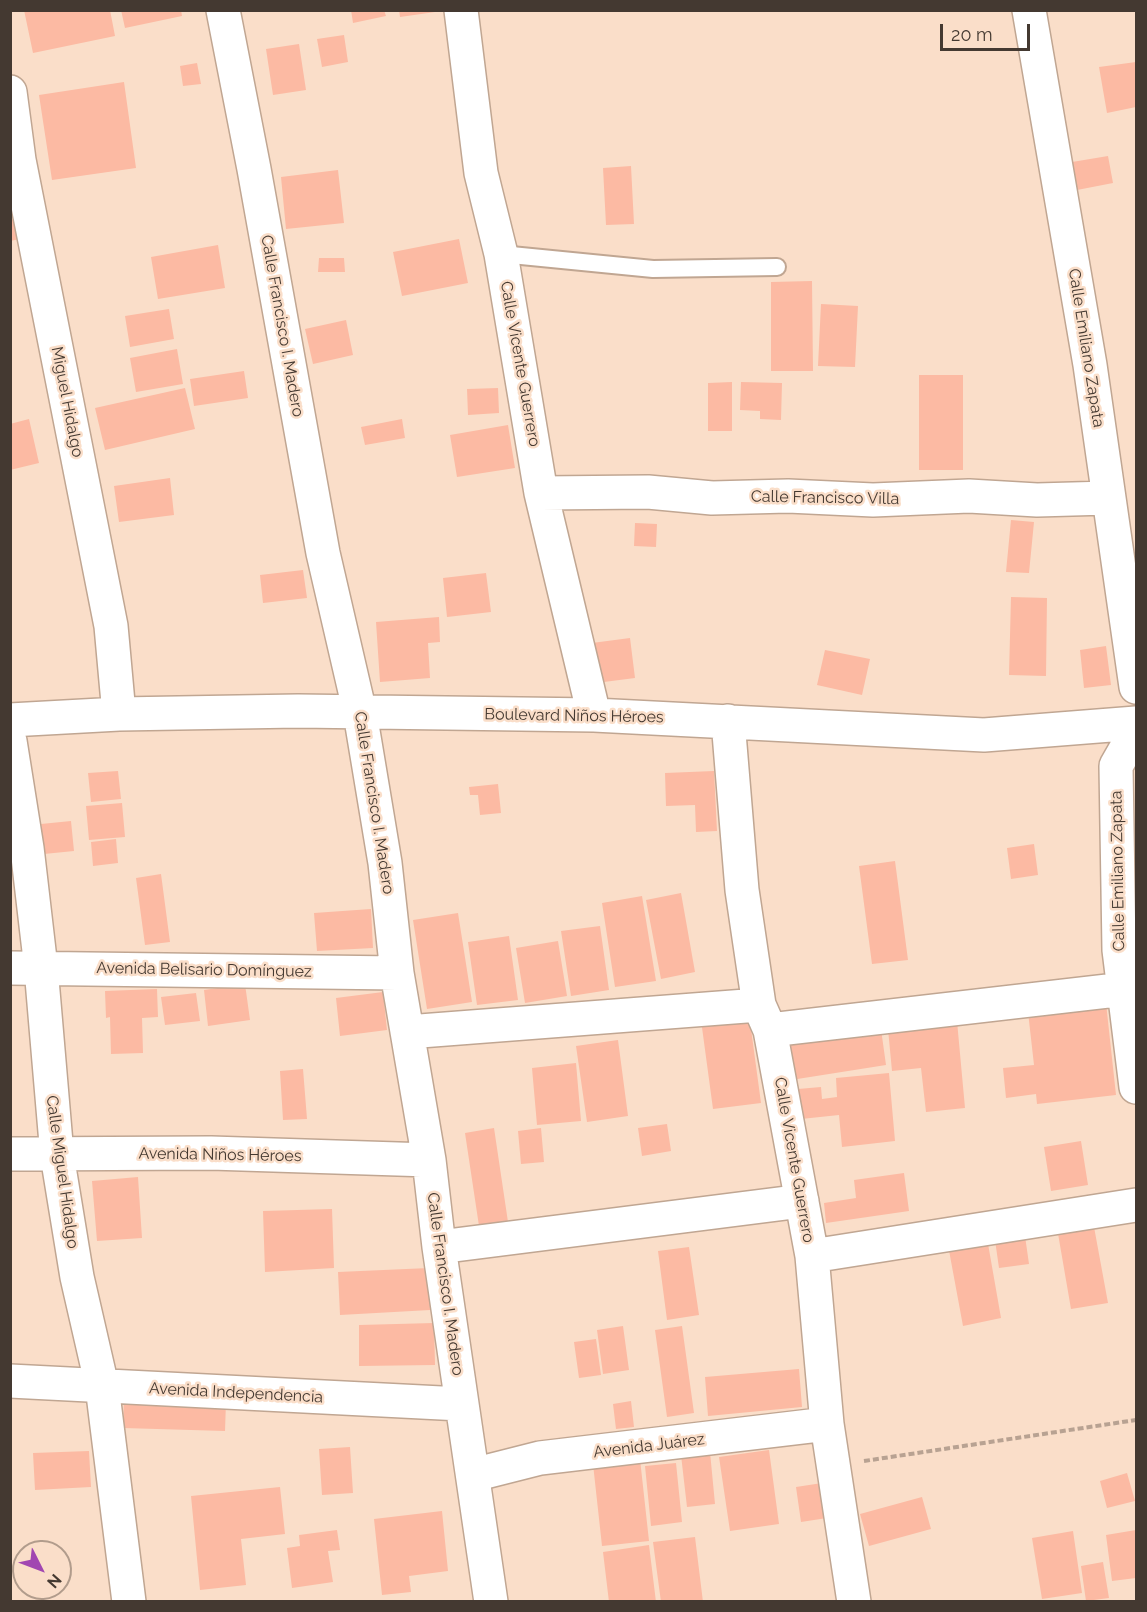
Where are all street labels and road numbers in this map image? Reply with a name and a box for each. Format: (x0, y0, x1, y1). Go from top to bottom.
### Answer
street label: Calle Francisco I. Madero (257, 233, 307, 419)
street label: Calle Emiliano Zapata (1064, 267, 1108, 429)
street label: Calle Vicente Guerrero (496, 280, 544, 448)
street label: Miguel Hidalgo (47, 345, 87, 459)
street label: Calle Francisco Villa (751, 487, 899, 509)
street label: Boulevard Niños Héroes (484, 705, 664, 727)
street label: Calle Francisco I. Madero (350, 710, 398, 896)
street label: Calle Emiliano Zapata (1107, 791, 1129, 951)
street label: Avenida Belisario Domínguez (96, 959, 312, 981)
street label: Calle Vicente Guerrero (770, 1076, 818, 1244)
street label: Calle Miguel Hidalgo (42, 1094, 82, 1250)
street label: Avenida Niños Héroes (138, 1144, 302, 1166)
street label: Calle Francisco I. Madero (423, 1191, 467, 1377)
street label: Avenida Independencia (148, 1379, 324, 1407)
street label: Avenida Juárez (592, 1430, 706, 1462)

